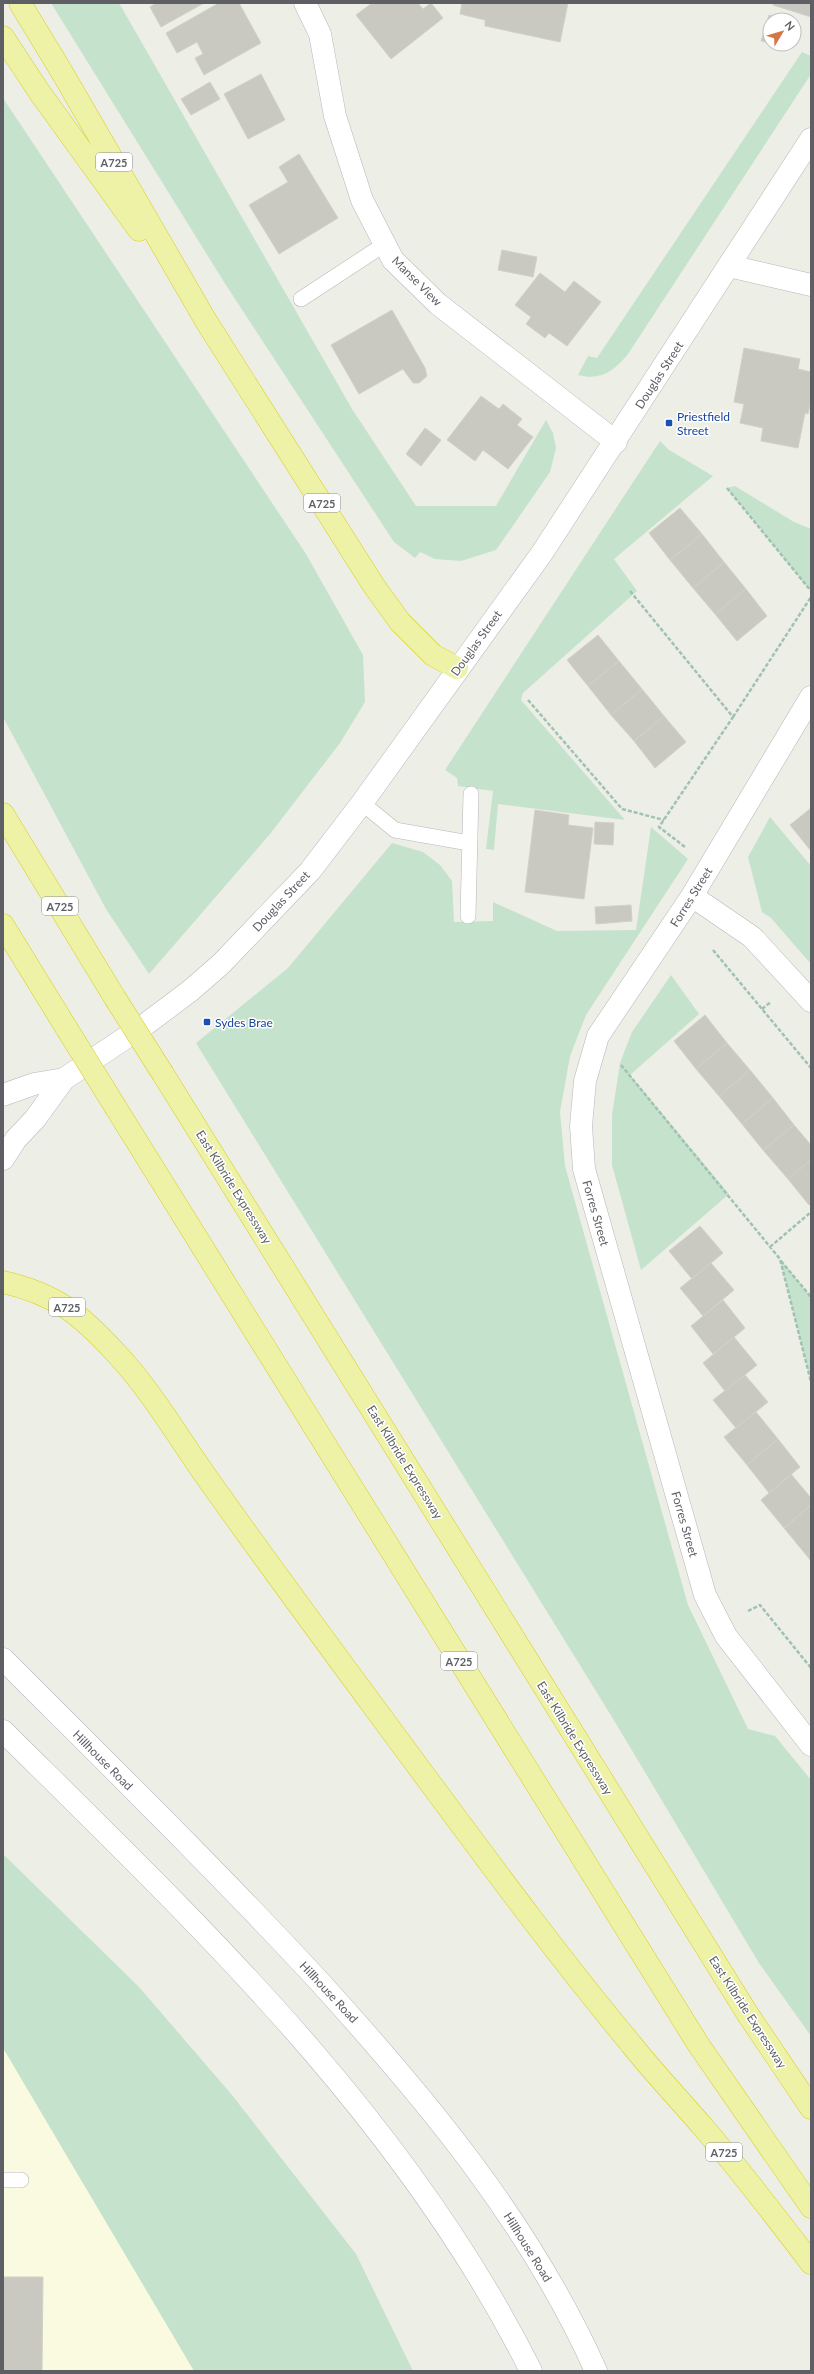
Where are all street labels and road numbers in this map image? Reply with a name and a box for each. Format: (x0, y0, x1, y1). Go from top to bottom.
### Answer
road number: A725 (96, 153, 132, 171)
street label: Manse View (389, 253, 446, 310)
street label: Douglas Street (632, 338, 687, 412)
road number: A725 (304, 494, 340, 512)
street label: Douglas Street (447, 607, 505, 679)
street label: Forres Street (667, 864, 716, 930)
street label: Douglas Street (249, 867, 313, 934)
road number: A725 (42, 897, 78, 915)
street label: East Kilbride Expressway (193, 1127, 275, 1247)
street label: Forres Street (579, 1178, 613, 1248)
road number: A725 (49, 1298, 85, 1316)
street label: East Kilbride Expressway (364, 1402, 446, 1522)
street label: Forres Street (668, 1489, 702, 1559)
road number: A725 (441, 1652, 477, 1670)
street label: East Kilbride Expressway (534, 1678, 616, 1798)
street label: Hillhouse Road (70, 1727, 136, 1793)
street label: East Kilbride Expressway (706, 1953, 790, 2072)
street label: Hillhouse Road (297, 1958, 361, 2026)
road number: A725 (706, 2143, 742, 2161)
street label: Hillhouse Road (501, 2210, 555, 2284)

